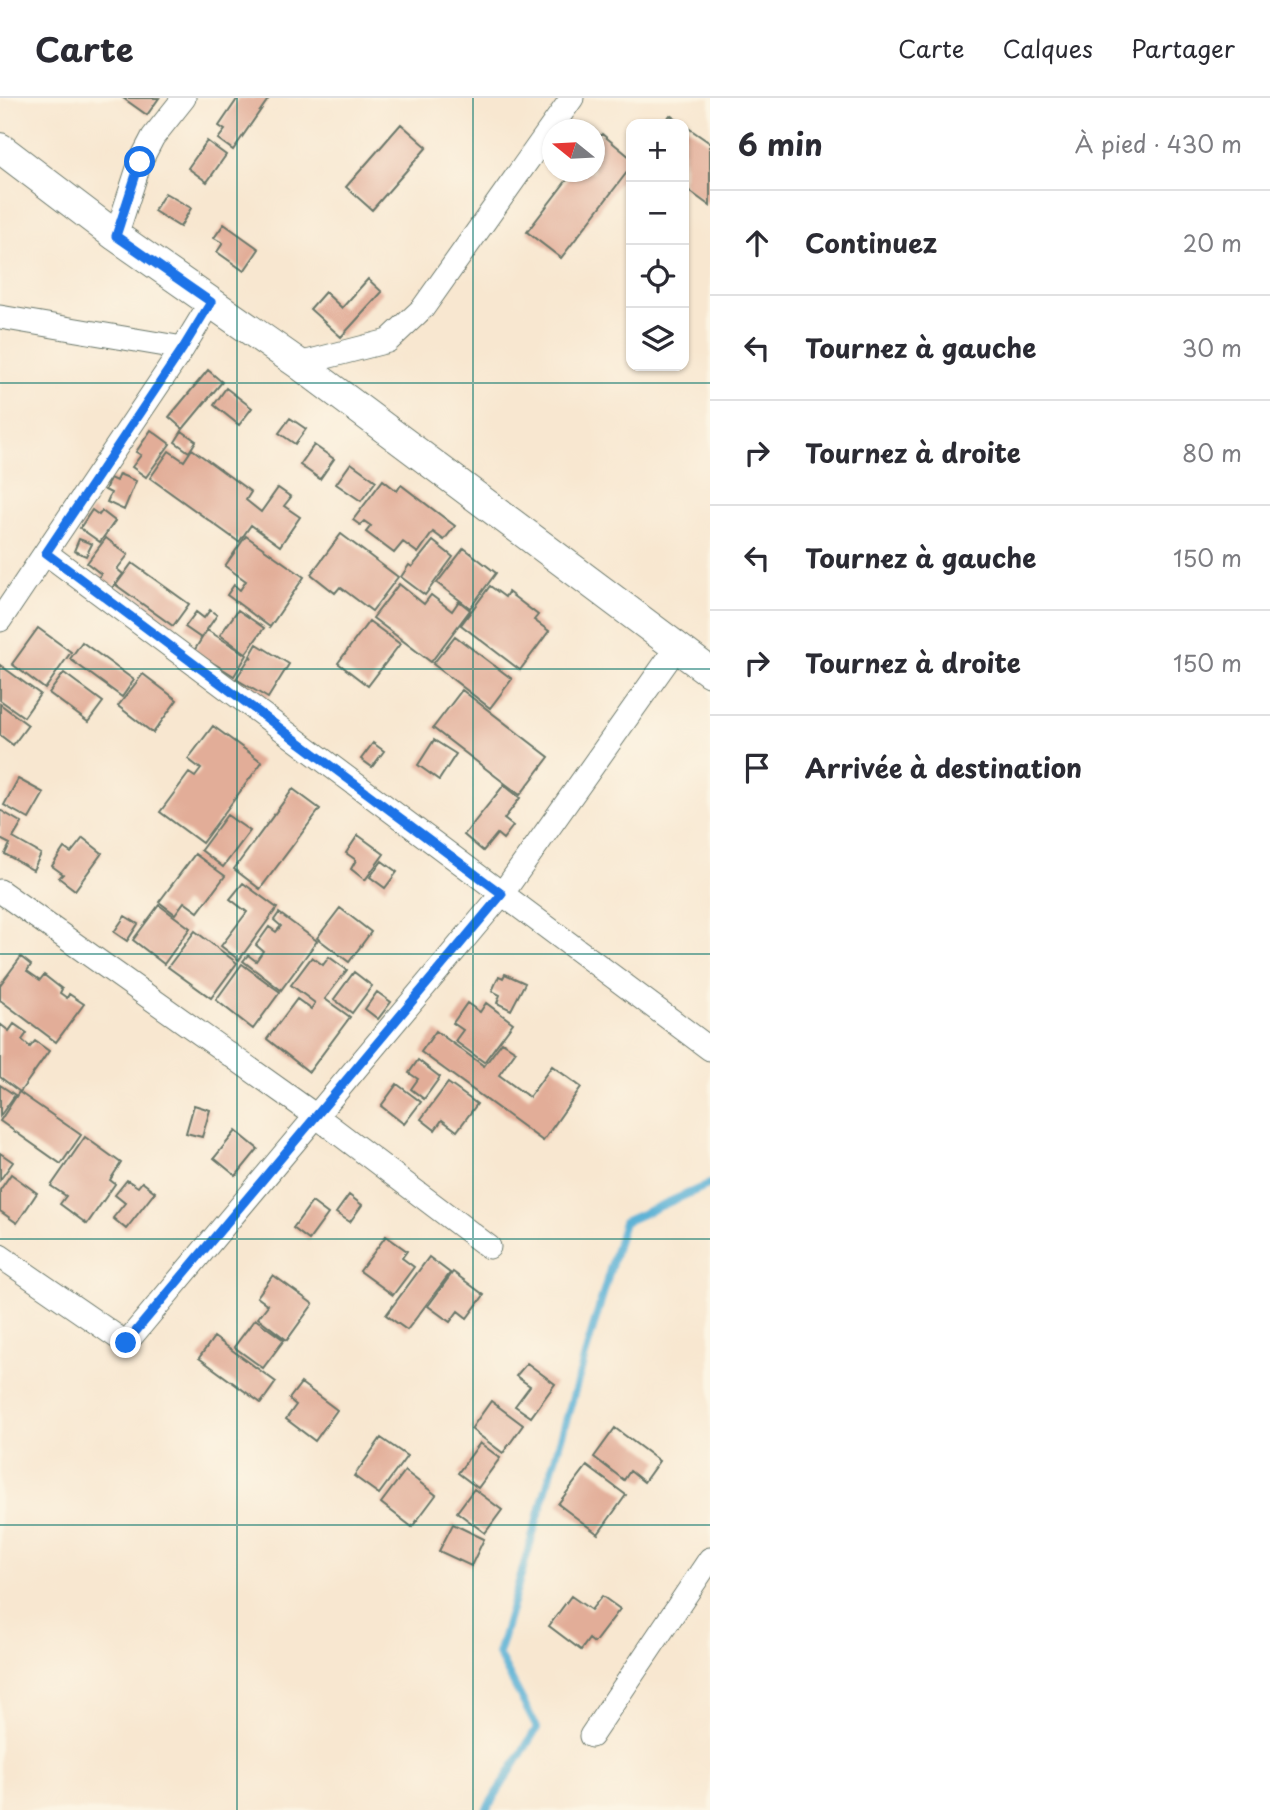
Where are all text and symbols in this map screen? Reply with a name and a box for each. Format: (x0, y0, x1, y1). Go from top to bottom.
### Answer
text: Carte (35, 23, 134, 73)
text: Carte (898, 30, 964, 66)
text: Calques (1002, 30, 1093, 66)
text: Partager (1131, 30, 1235, 66)
north arrow (542, 119, 605, 182)
map controls (626, 119, 689, 371)
button: + (626, 119, 689, 182)
text: 6 min (738, 121, 823, 166)
text: À pied · 430 m (1075, 126, 1242, 161)
route start (124, 146, 155, 177)
button: − (626, 182, 689, 245)
text: Continuez (805, 223, 937, 262)
icon: ahead (738, 224, 776, 262)
text: 20 m (1183, 225, 1242, 260)
button: locate (626, 245, 689, 308)
button: layers (626, 308, 689, 371)
text: Tournez à gauche (805, 328, 1036, 367)
icon: left (738, 329, 776, 367)
text: 30 m (1181, 330, 1242, 365)
text: Tournez à droite (805, 433, 1021, 472)
icon: right (738, 434, 776, 472)
text: 80 m (1182, 435, 1242, 470)
text: Tournez à gauche (805, 538, 1036, 577)
icon: left (738, 539, 776, 577)
text: 150 m (1173, 540, 1242, 575)
text: Tournez à droite (805, 643, 1021, 682)
icon: right (738, 644, 776, 682)
text: 150 m (1173, 645, 1242, 680)
text: Arrivée à destination (805, 748, 1082, 787)
icon: arrive (738, 749, 776, 787)
route end (110, 1327, 141, 1358)

